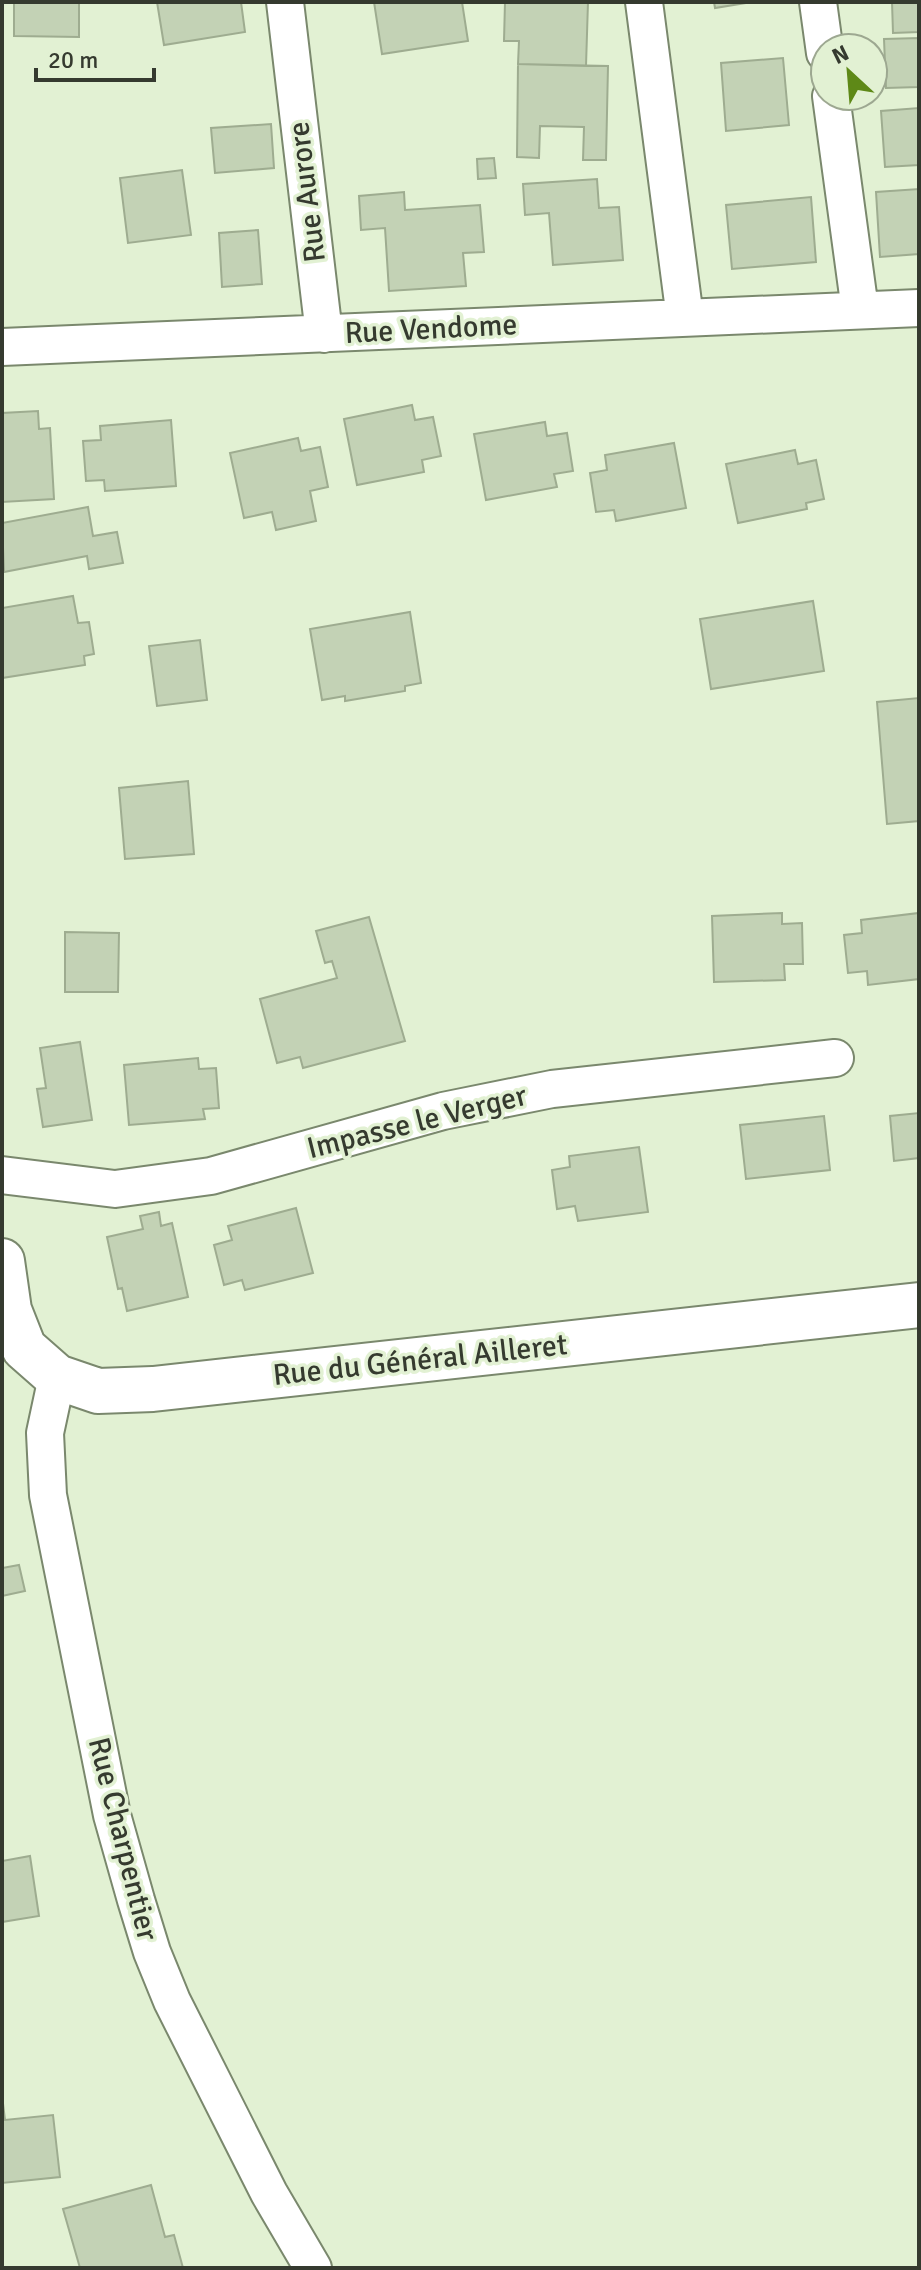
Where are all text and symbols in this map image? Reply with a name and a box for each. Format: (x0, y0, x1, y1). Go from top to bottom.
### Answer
scale bar (36, 32, 154, 82)
north arrow (809, 32, 889, 112)
text: N (828, 39, 853, 70)
text: 20 m (48, 45, 98, 75)
street label: Rue Aurore (280, 120, 334, 264)
street label: Rue Vendome (344, 306, 518, 352)
street label: Impasse le Verger (303, 1077, 531, 1167)
street label: Rue du Général Ailleret (271, 1326, 569, 1394)
street label: Rue Charpentier (80, 1734, 166, 1944)

